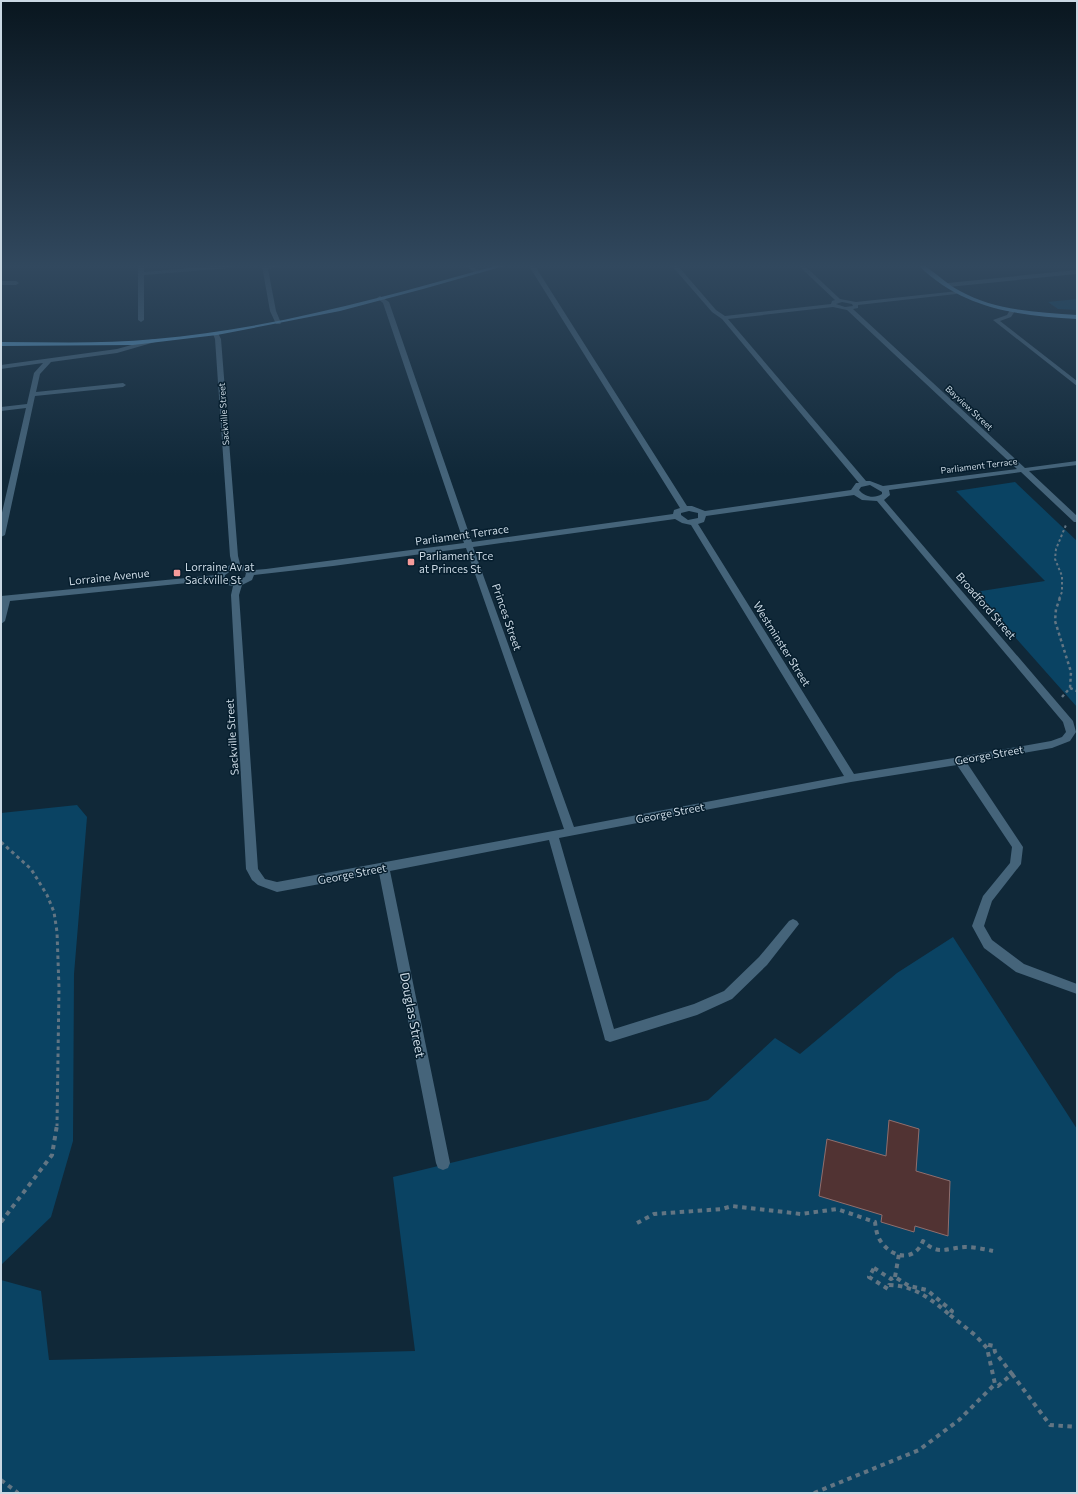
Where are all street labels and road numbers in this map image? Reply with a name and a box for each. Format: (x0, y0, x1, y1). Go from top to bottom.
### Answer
street label: Sackville Street (216, 382, 231, 446)
street label: Bayview Street (943, 383, 996, 433)
street label: Parliament Terrace (940, 455, 1018, 476)
street label: Parliament Terrace (414, 521, 510, 548)
street label: Lorraine Avenue (68, 566, 150, 587)
street label: Broadford Street (954, 570, 1019, 642)
street label: Princes Street (490, 582, 525, 652)
street label: Westminster Street (751, 599, 814, 689)
street label: Sackville Street (222, 698, 241, 776)
street label: George Street (953, 742, 1025, 767)
street label: George Street (634, 799, 706, 826)
street label: George Street (316, 860, 388, 887)
street label: Douglas Street (397, 971, 429, 1059)

